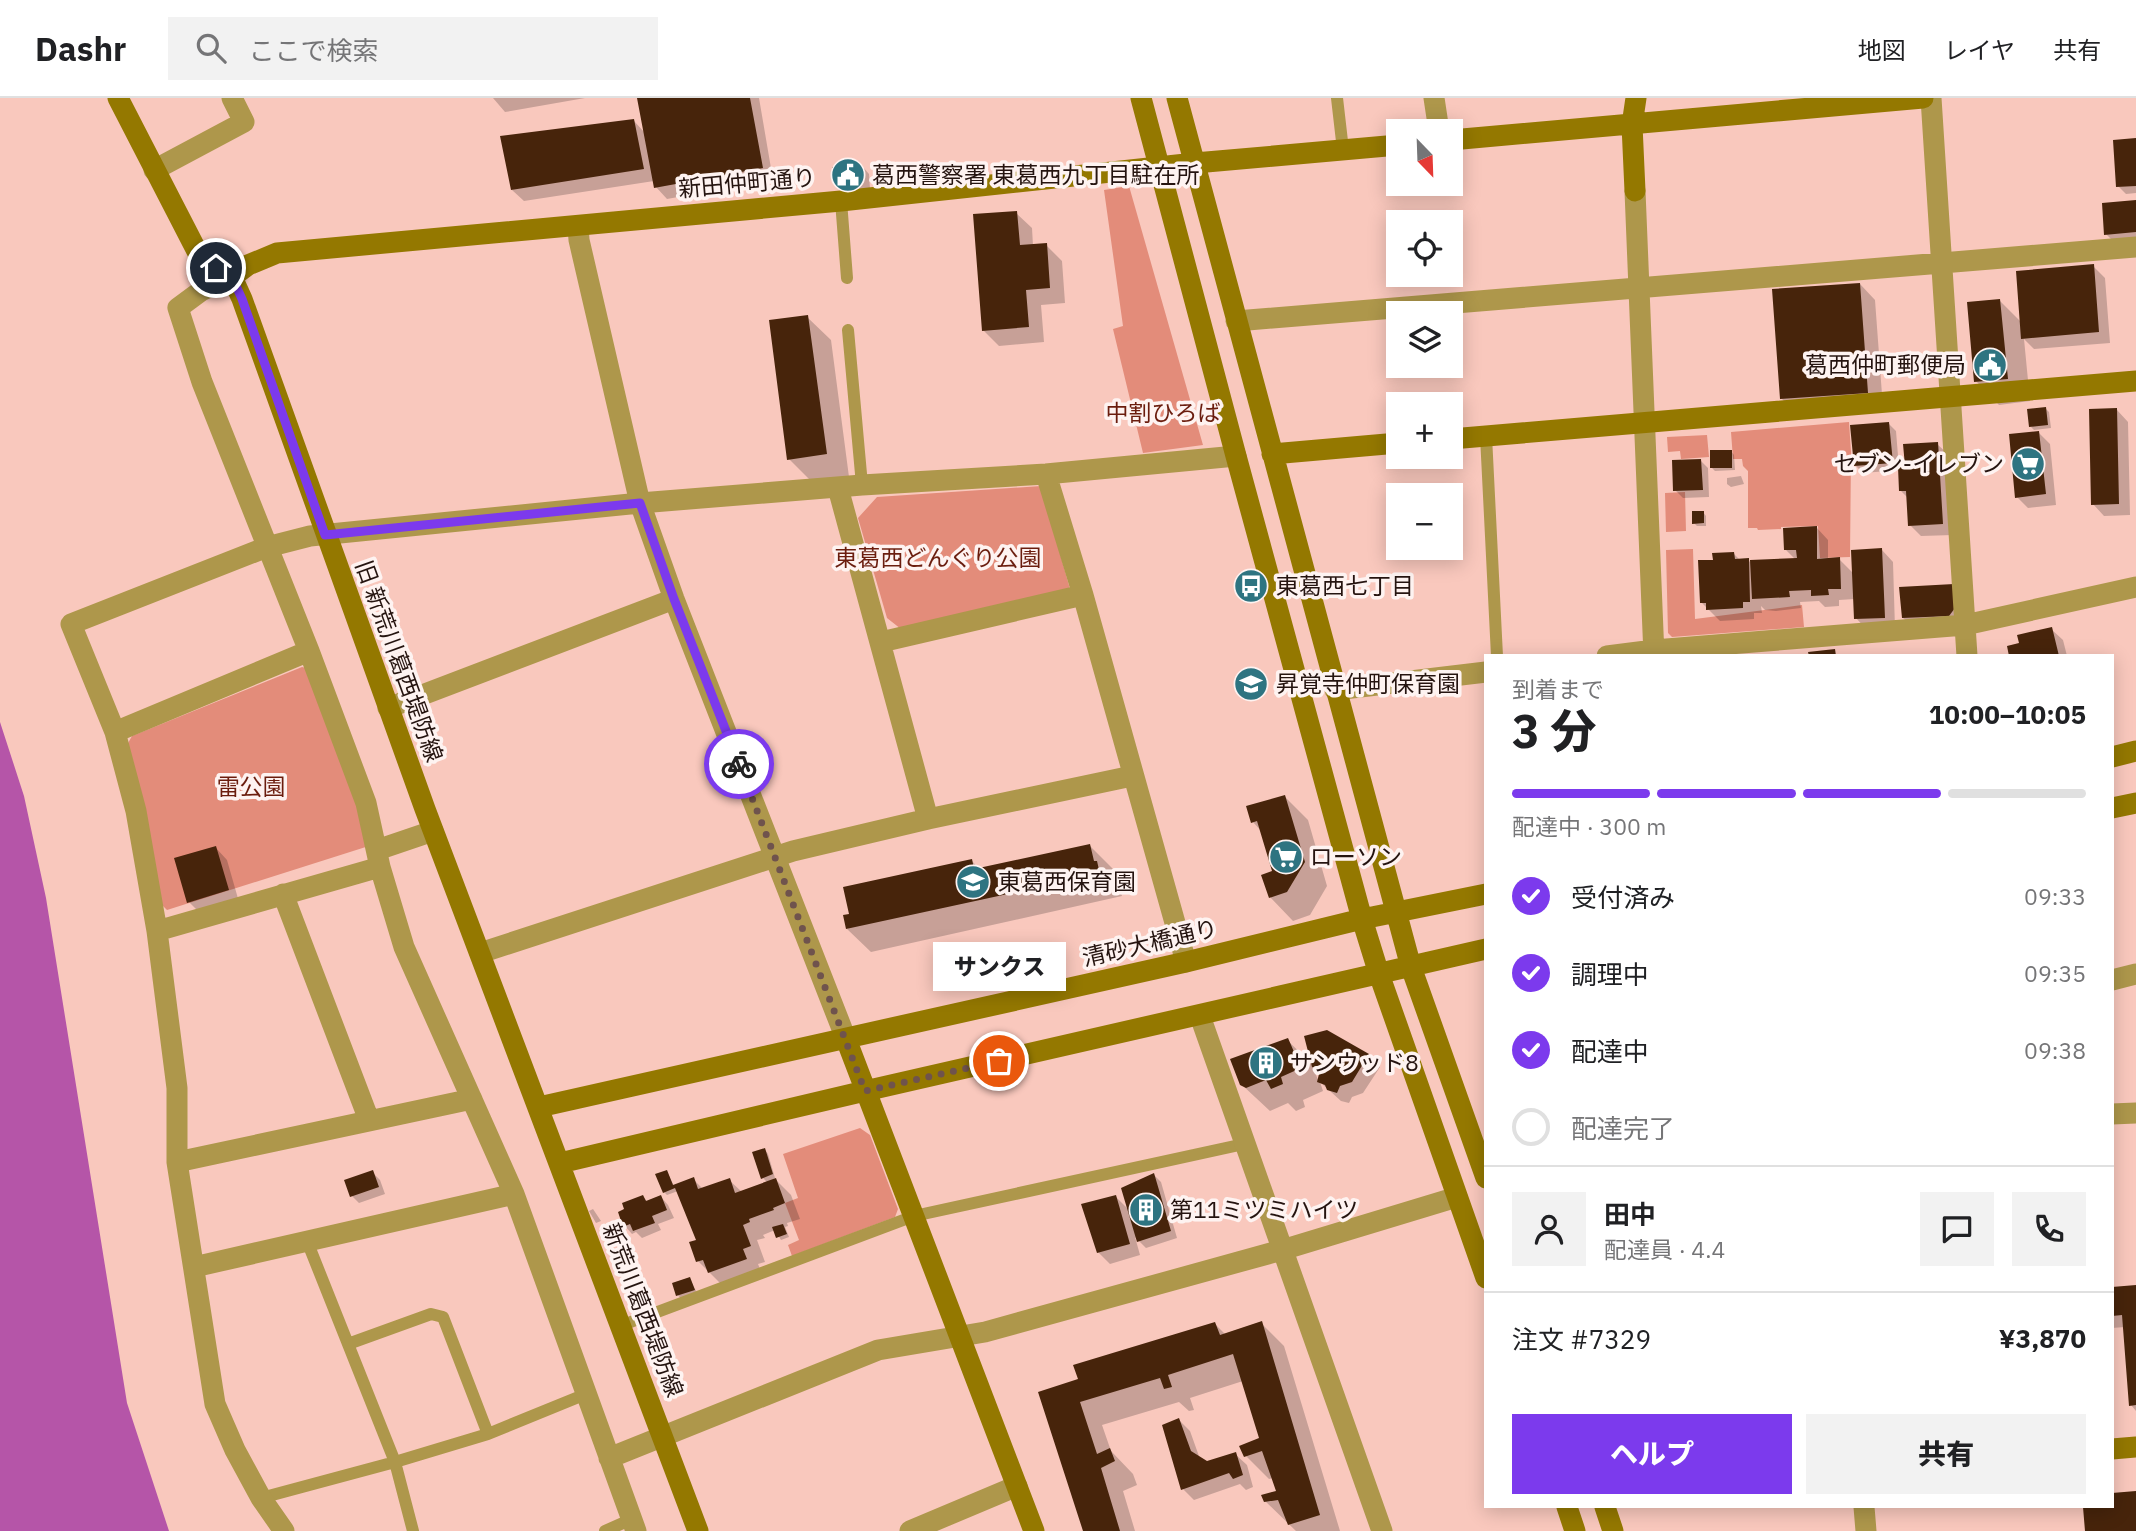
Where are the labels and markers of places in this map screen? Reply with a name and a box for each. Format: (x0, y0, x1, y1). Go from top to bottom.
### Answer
public building icon: 葛西警察署 東葛西九丁目駐在所 (829, 156, 867, 194)
place label: 葛西警察署 東葛西九丁目駐在所 (872, 159, 1199, 189)
pin (186, 238, 246, 298)
public building icon: 葛西仲町郵便局 (1971, 346, 2009, 384)
place label: 葛西仲町郵便局 (1805, 349, 1966, 379)
supermarket icon: セブン-イレブン (2009, 445, 2047, 483)
place label: セブン-イレブン (1834, 448, 2004, 478)
bus stop icon: 東葛西七丁目 (1232, 567, 1270, 605)
place label: 東葛西七丁目 (1276, 570, 1414, 600)
school or university icon: 昇覚寺仲町保育園 (1232, 665, 1270, 703)
place label: 昇覚寺仲町保育園 (1276, 668, 1460, 698)
supermarket icon: ローソン (1267, 838, 1305, 876)
place label: ローソン (1310, 841, 1402, 871)
school or university icon: 東葛西保育園 (954, 863, 992, 901)
place label: 東葛西保育園 (998, 866, 1136, 896)
callout: サンクス (932, 942, 1066, 991)
pin (969, 1031, 1029, 1091)
building icon: サンウッド8 (1247, 1044, 1285, 1082)
place label: サンウッド8 (1290, 1047, 1419, 1077)
building icon: 第11ミツミハイツ (1127, 1191, 1165, 1229)
place label: 第11ミツミハイツ (1170, 1194, 1358, 1224)

